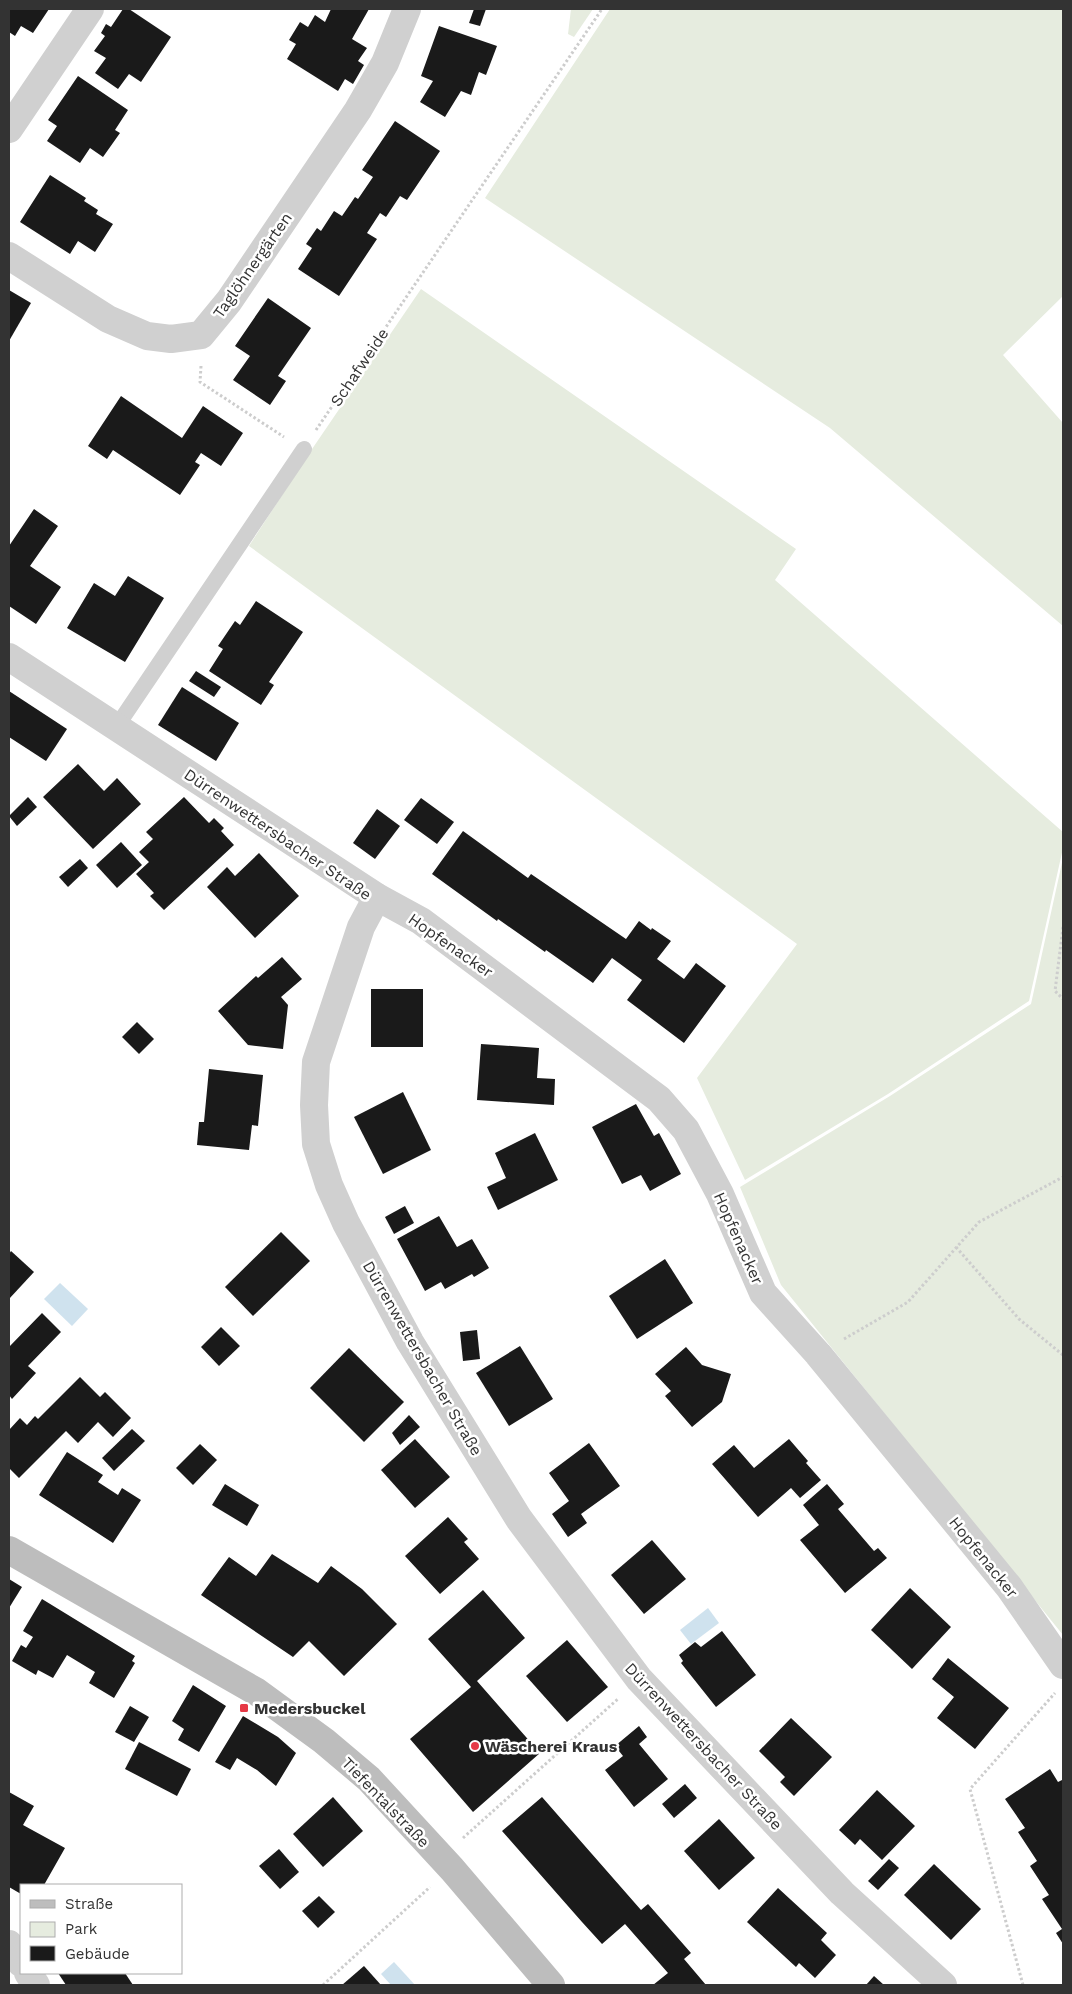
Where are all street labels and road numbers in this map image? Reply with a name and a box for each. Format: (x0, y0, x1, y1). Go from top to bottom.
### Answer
street label: Taglöhnergärten (209, 209, 296, 322)
street label: Schafweide (326, 325, 393, 410)
street label: Dürrenwettersbacher Straße (180, 765, 375, 904)
street label: Hopfenacker (405, 909, 497, 982)
street label: Hopfenacker (710, 1189, 768, 1288)
street label: Dürrenwettersbacher Straße (359, 1257, 486, 1459)
street label: Hopfenacker (945, 1513, 1022, 1602)
street label: Dürrenwettersbacher Straße (621, 1659, 786, 1834)
street label: Tiefentalstraße (338, 1753, 434, 1851)

